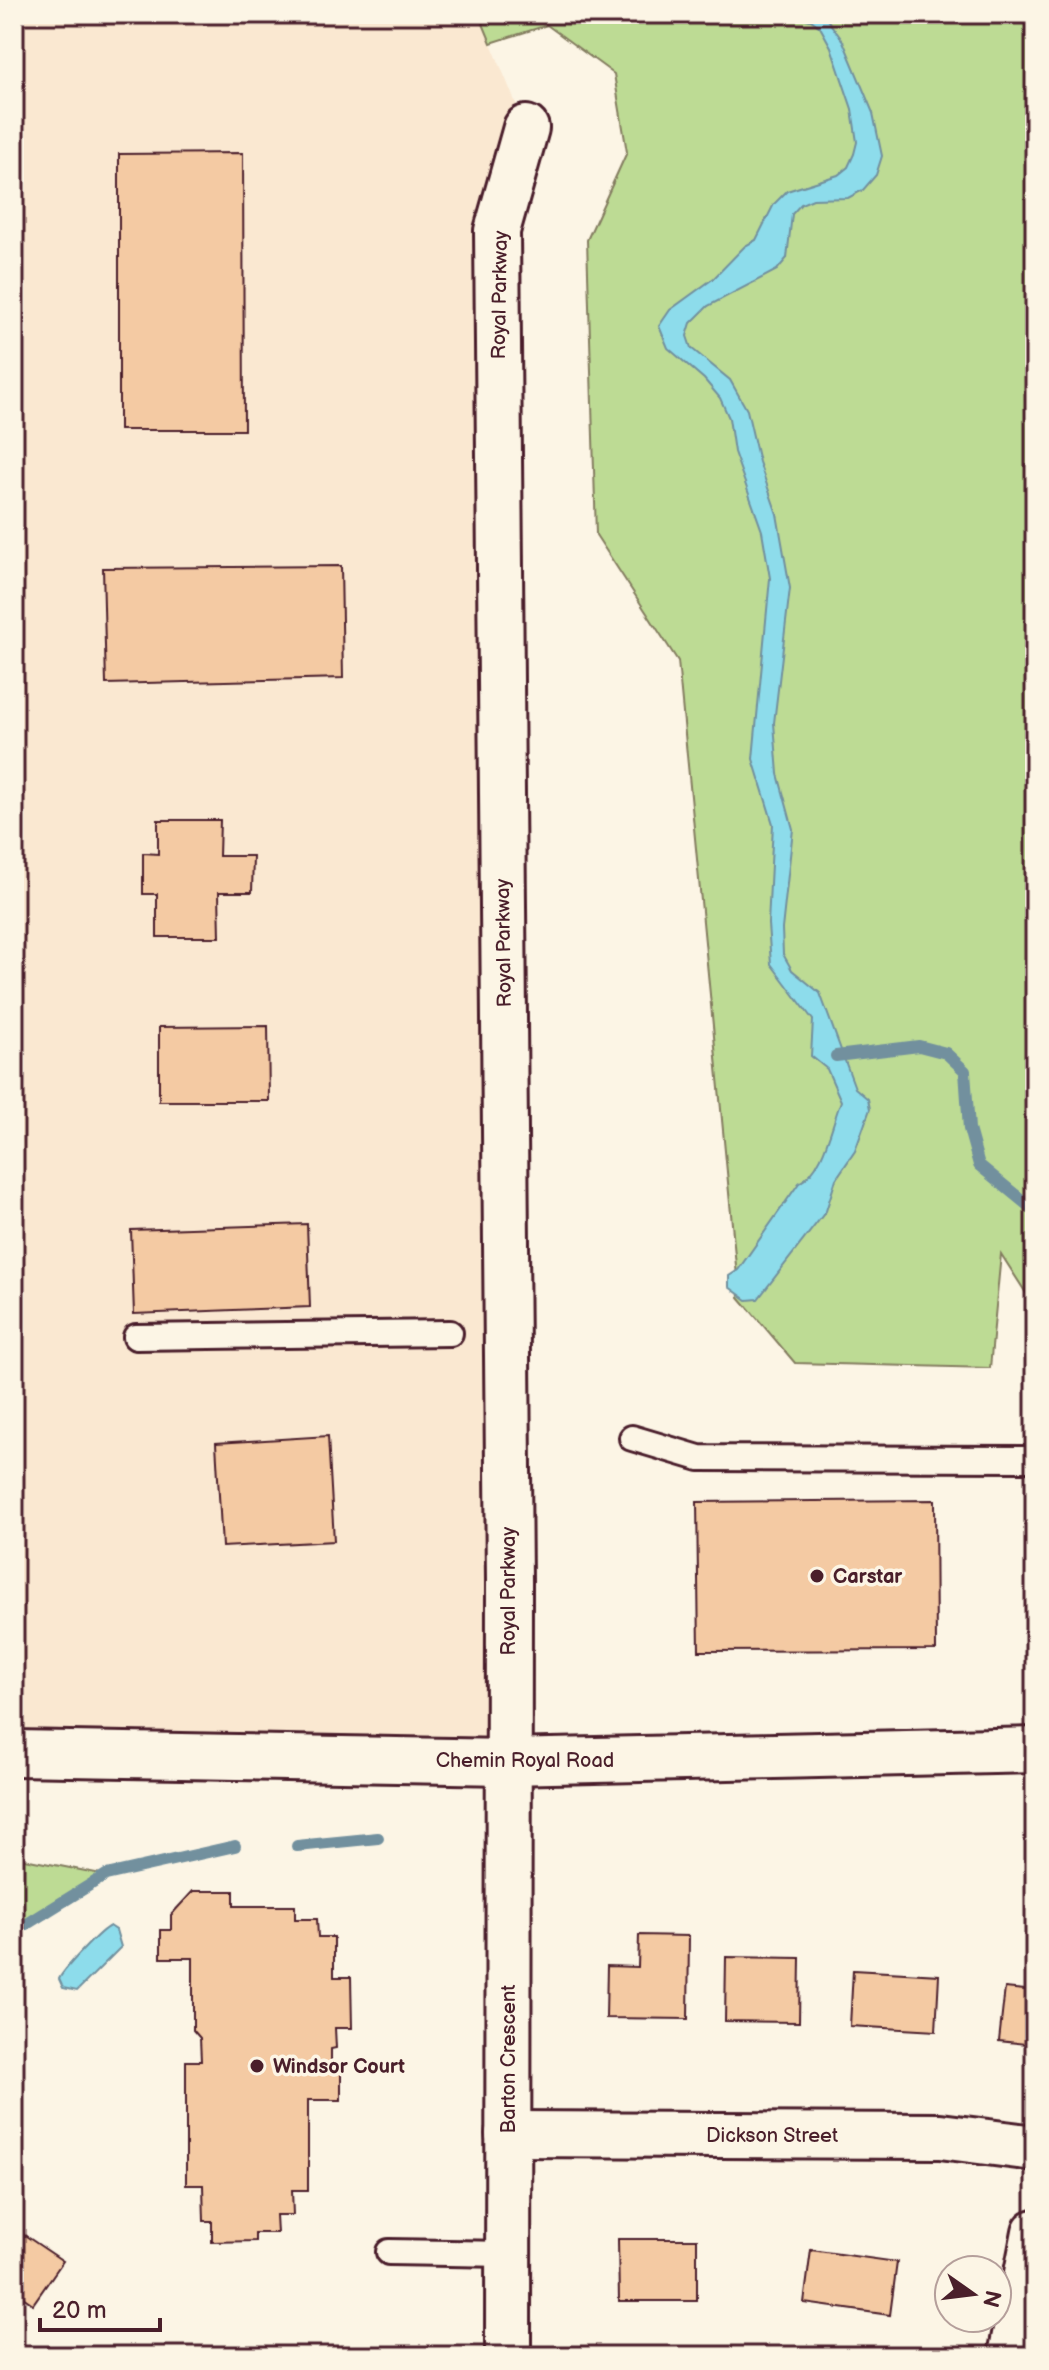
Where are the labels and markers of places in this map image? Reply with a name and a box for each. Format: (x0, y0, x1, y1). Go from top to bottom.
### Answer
place label: Carstar (833, 1565, 903, 1589)
marker: Carstar (808, 1567, 826, 1585)
place label: Windsor Court (273, 2055, 405, 2079)
marker: Windsor Court (248, 2057, 266, 2075)

